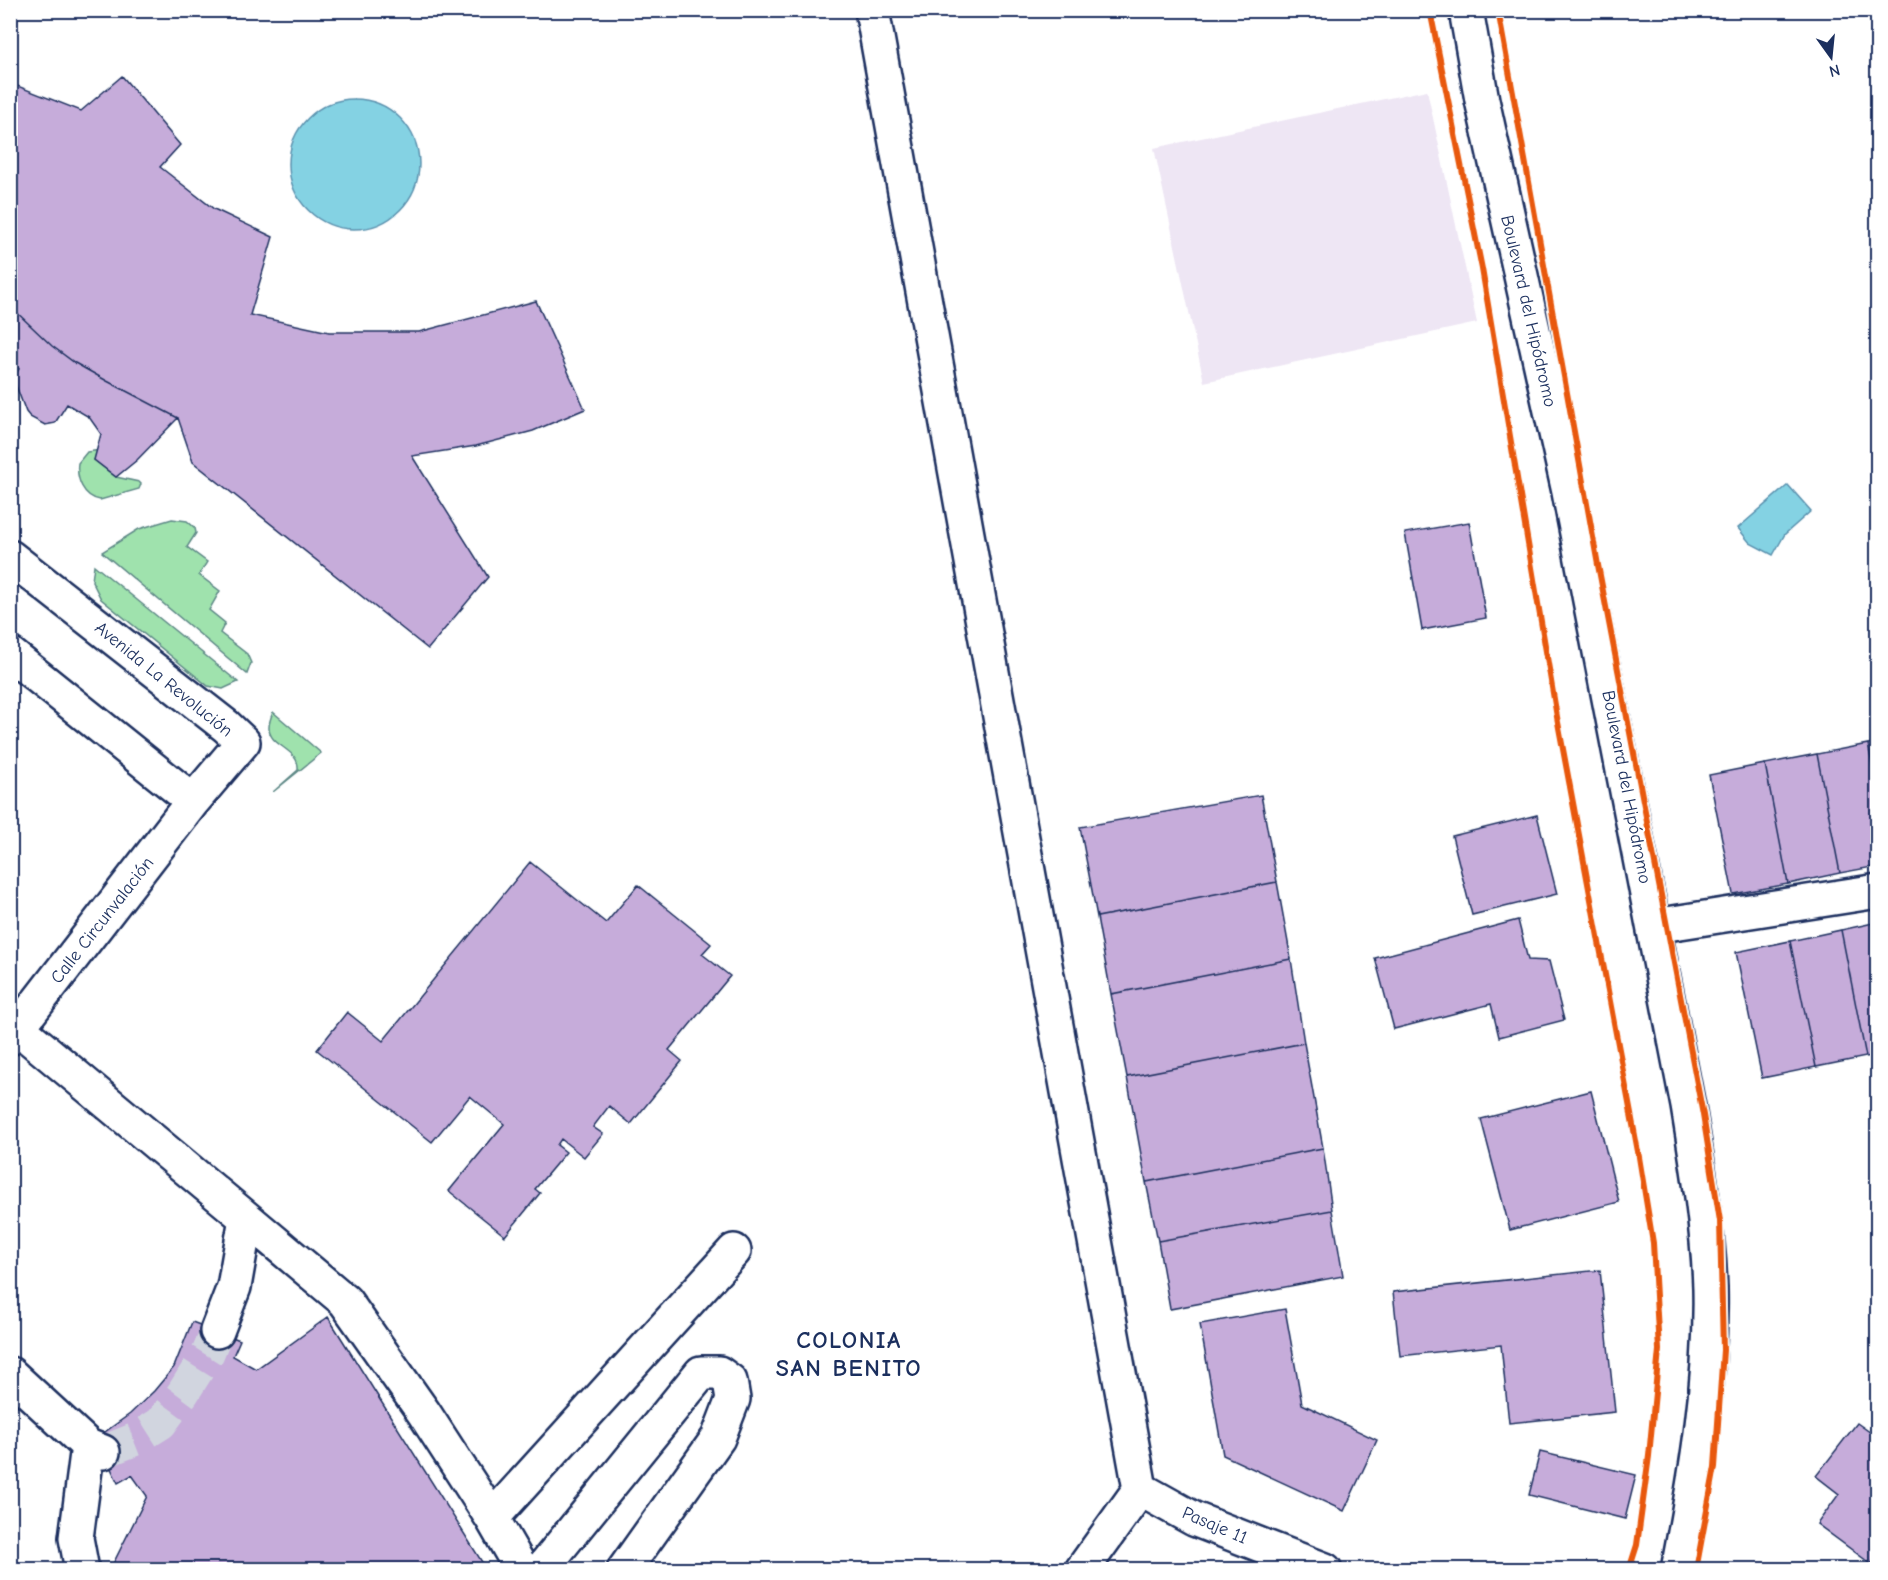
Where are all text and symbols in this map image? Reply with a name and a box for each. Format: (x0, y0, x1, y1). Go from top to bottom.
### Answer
north arrow (1801, 27, 1861, 87)
text: N (1827, 60, 1842, 81)
street label: Boulevard del Hipódromo (1496, 213, 1561, 409)
street label: Avenida La Revolución (91, 617, 237, 741)
street label: Boulevard del Hipódromo (1597, 689, 1656, 886)
street label: Calle Circunvalación (46, 853, 158, 988)
district label: COLONIA SAN BENITO (776, 1326, 922, 1382)
street label: Pasaje 11 (1179, 1502, 1251, 1549)

